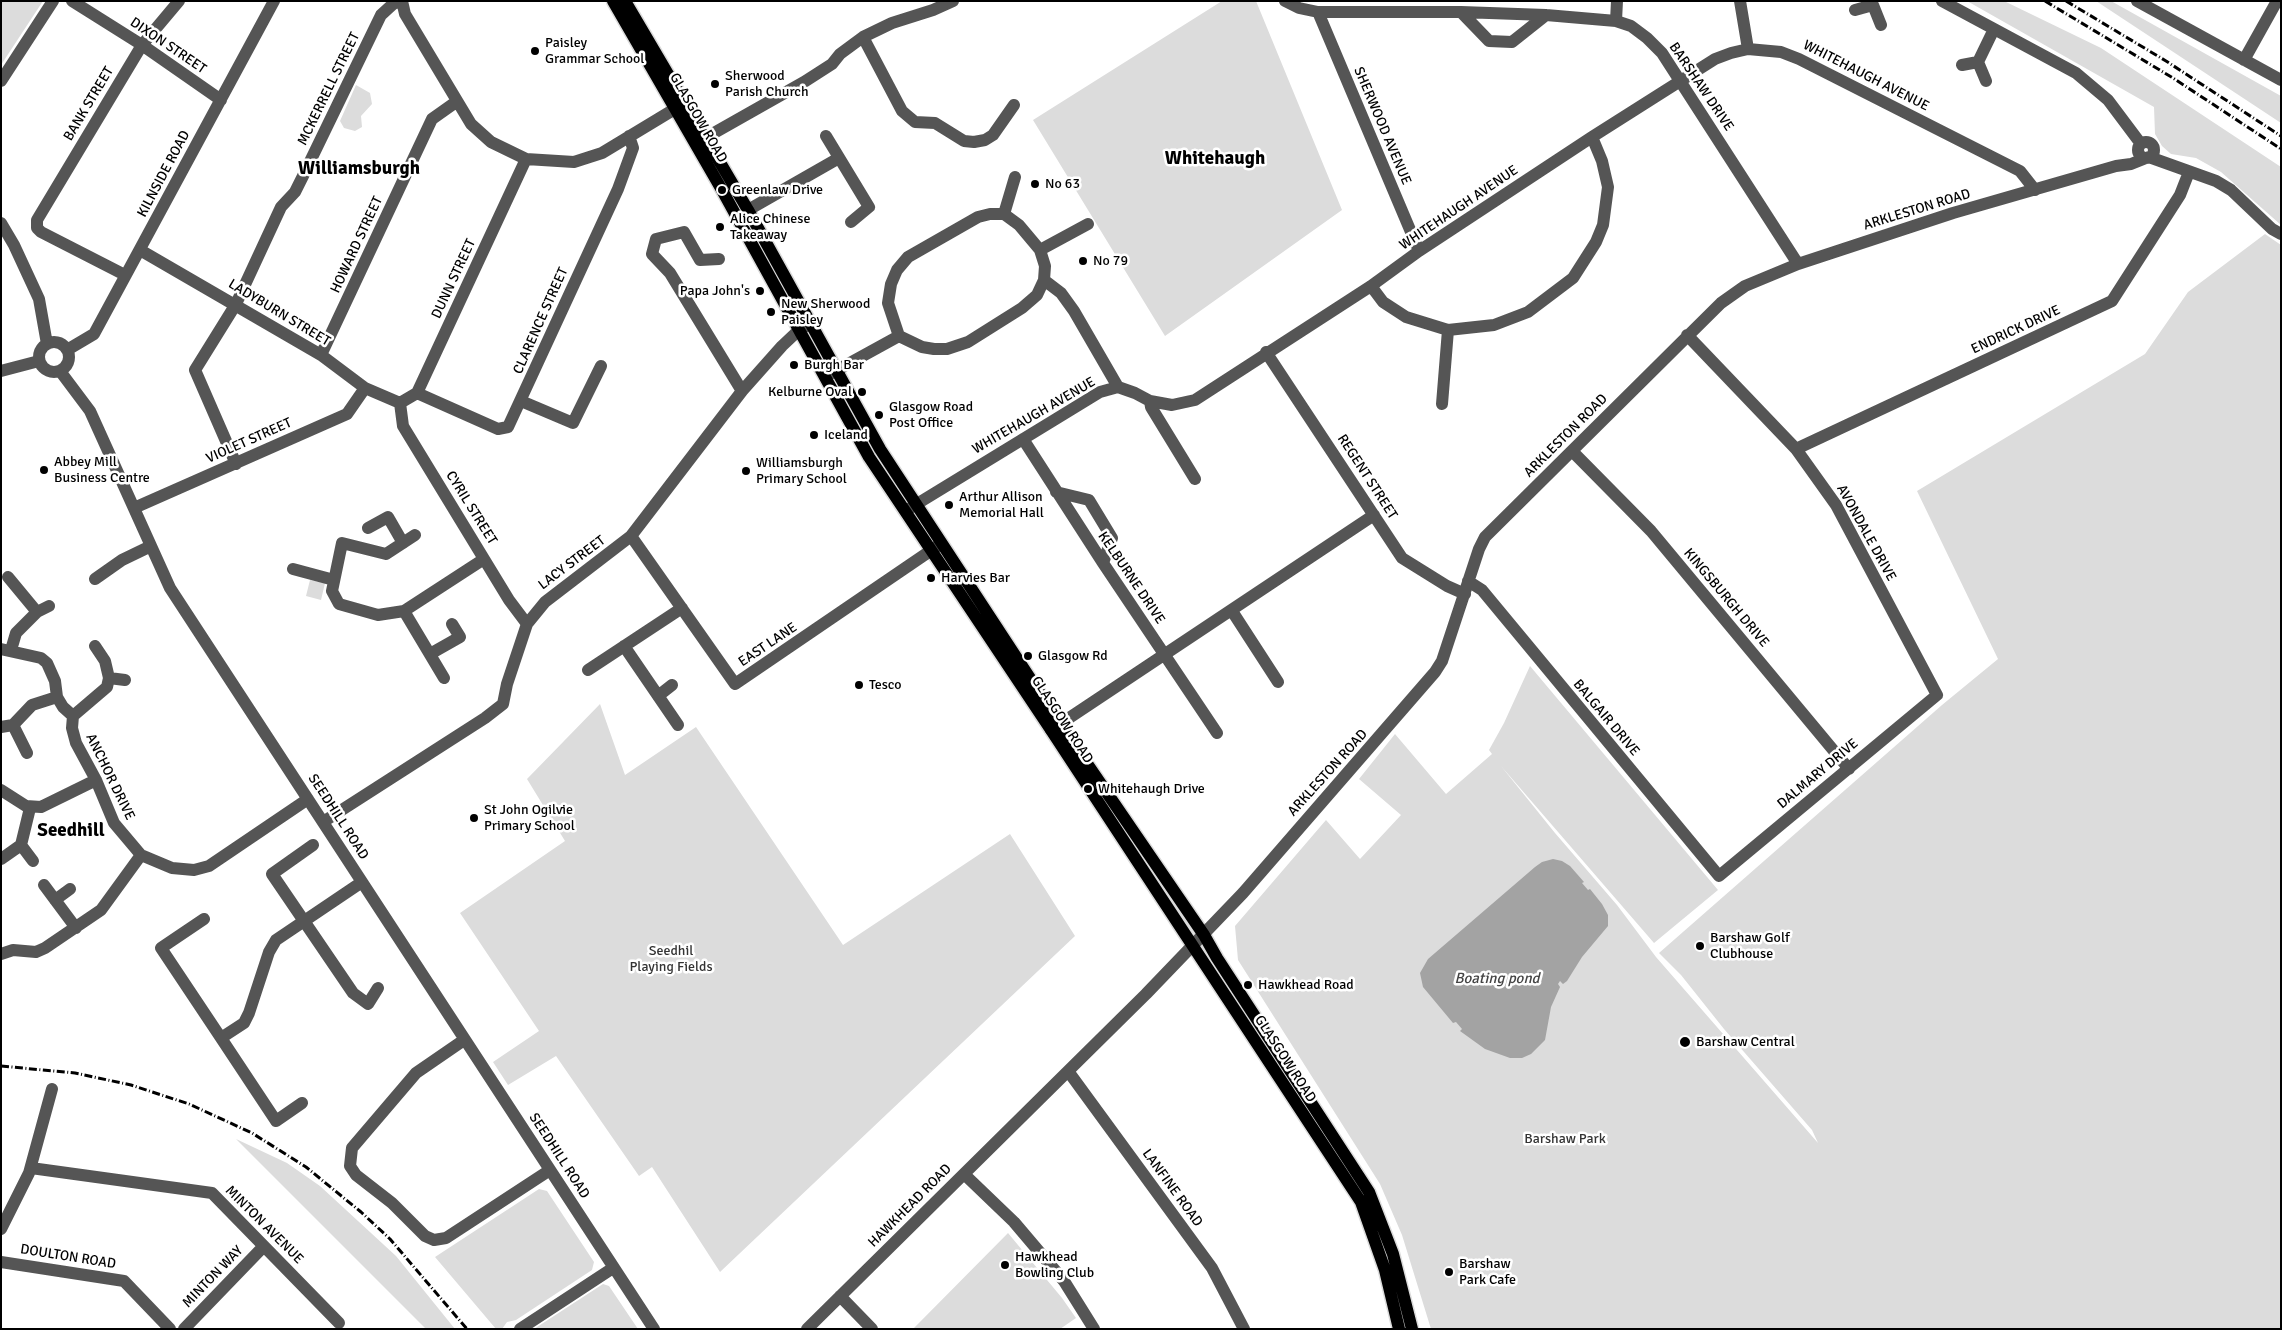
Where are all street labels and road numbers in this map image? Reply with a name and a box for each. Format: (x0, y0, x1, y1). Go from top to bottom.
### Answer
street label: DIXON STREET (127, 14, 209, 78)
street label: MCKERRELL STREET (294, 30, 364, 148)
street label: WHITEHAUGH AVENUE (1800, 37, 1932, 115)
street label: BARSHAW DRIVE (1665, 39, 1737, 135)
street label: BANK STREET (60, 64, 118, 144)
street label: SHERWOOD AVENUE (1350, 65, 1414, 187)
street label: GLASGOW ROAD (666, 70, 730, 166)
street label: KILNSIDE ROAD (134, 128, 194, 220)
street label: WHITEHAUGH AVENUE (1397, 162, 1521, 254)
street label: ARKLESTON ROAD (1861, 186, 1973, 234)
street label: HOWARD STREET (327, 194, 387, 296)
street label: DUNN STREET (428, 236, 480, 322)
street label: CLARENCE STREET (510, 265, 572, 377)
street label: LADYBURN STREET (225, 276, 333, 350)
street label: ENDRICK DRIVE (1969, 302, 2063, 358)
street label: WHITEHAUGH AVENUE (969, 374, 1099, 458)
street label: ARKLESTON ROAD (1521, 391, 1611, 481)
street label: VIOLET STREET (204, 415, 294, 467)
street label: REGENT STREET (1333, 431, 1401, 523)
street label: CYRIL STREET (442, 468, 500, 548)
street label: AVONDALE DRIVE (1833, 482, 1899, 584)
street label: KELBURNE DRIVE (1094, 529, 1168, 627)
street label: LACY STREET (535, 532, 609, 594)
street label: KINGSBURGH DRIVE (1680, 545, 1772, 651)
street label: EAST LANE (736, 619, 800, 671)
street label: GLASGOW ROAD (1028, 673, 1096, 767)
street label: BALGAIR DRIVE (1569, 676, 1643, 760)
street label: ARKLESTON ROAD (1285, 726, 1371, 820)
street label: ANCHOR DRIVE (82, 731, 138, 823)
street label: DALMARY DRIVE (1774, 735, 1862, 813)
street label: SEEDHILL ROAD (304, 771, 372, 863)
street label: GLASGOW ROAD (1251, 1012, 1319, 1106)
street label: SEEDHILL ROAD (525, 1110, 593, 1202)
street label: LANFINE ROAD (1138, 1146, 1206, 1230)
street label: HAWKHEAD ROAD (865, 1161, 955, 1251)
street label: MINTON AVENUE (221, 1182, 307, 1268)
street label: DOULTON ROAD (19, 1241, 117, 1273)
street label: MINTON WAY (179, 1243, 247, 1311)

